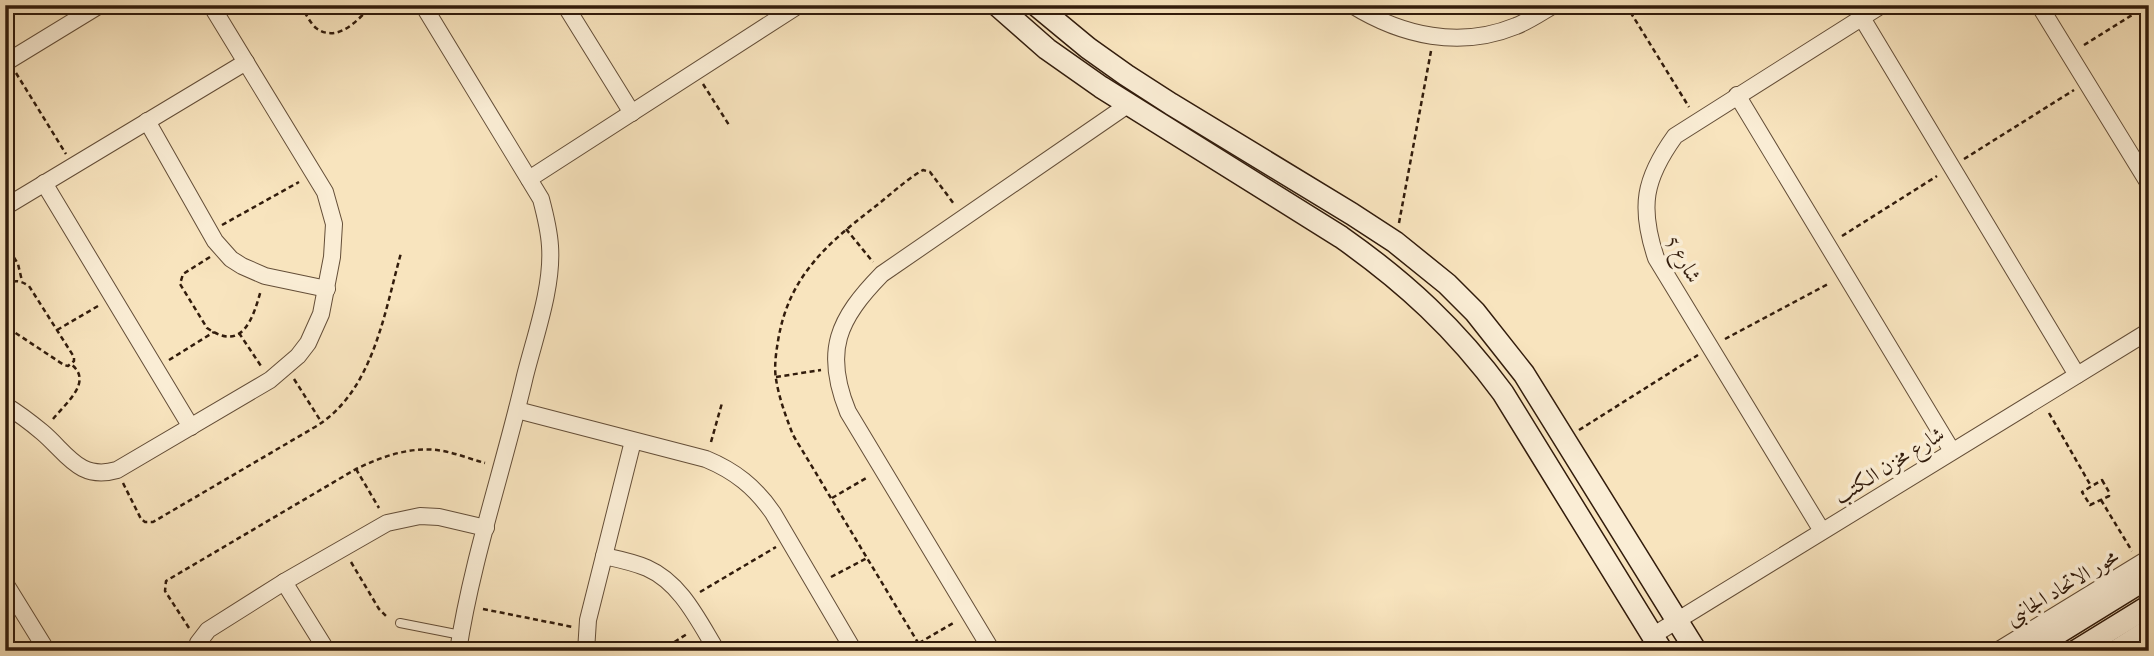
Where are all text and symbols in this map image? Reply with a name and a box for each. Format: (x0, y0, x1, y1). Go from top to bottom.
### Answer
street label: شارع 5 (1656, 231, 1706, 290)
street label: شارع مخزن الكتب (1829, 422, 1952, 514)
street label: محور الاتحاد الجانبى (2001, 544, 2124, 633)

